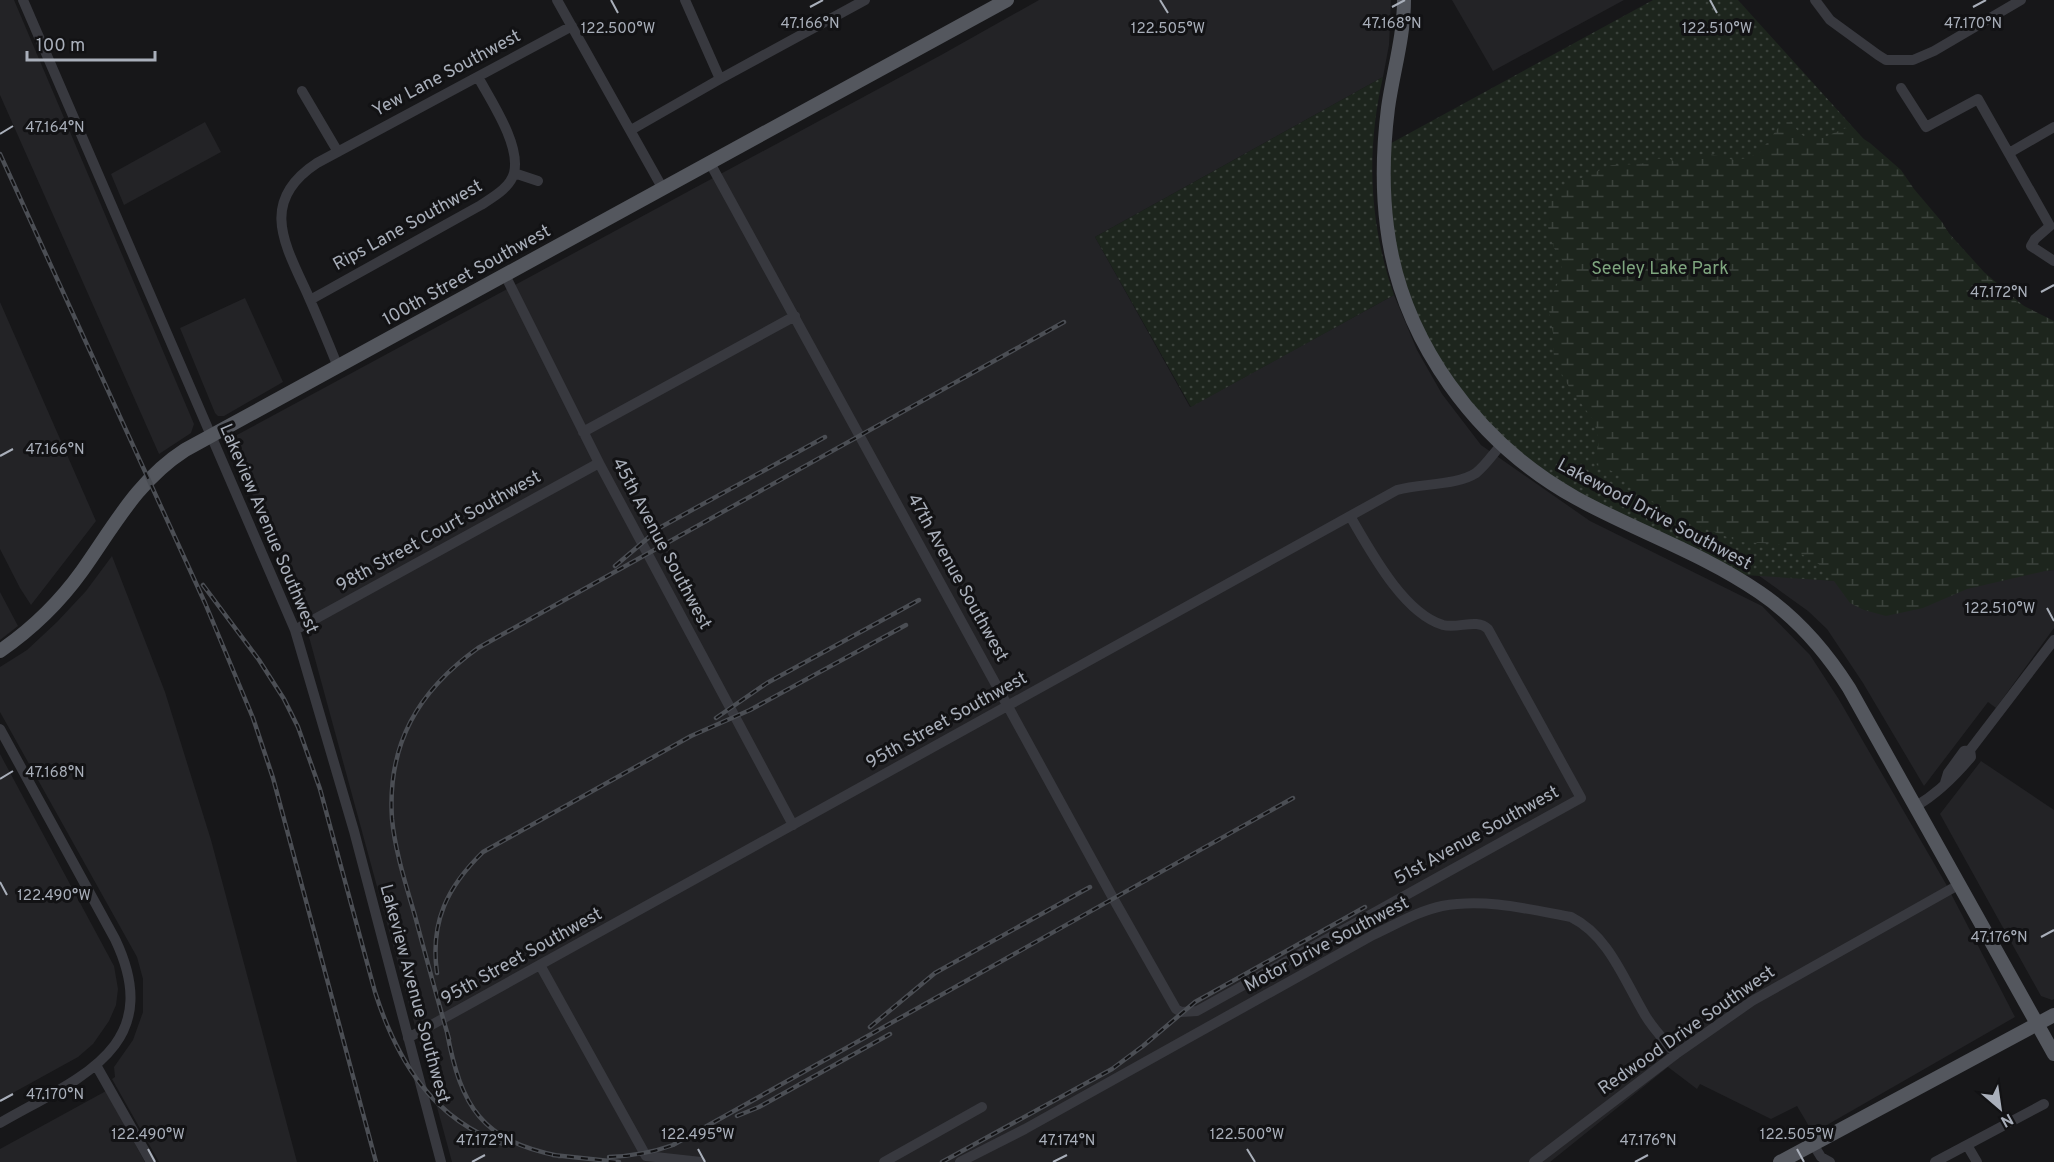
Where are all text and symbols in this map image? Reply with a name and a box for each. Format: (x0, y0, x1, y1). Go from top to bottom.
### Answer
text: 47.166°N (780, 15, 840, 34)
text: 47.168°N (1362, 15, 1422, 34)
text: 47.170°N (1944, 15, 2002, 34)
text: 122.500°W (581, 20, 655, 39)
text: 122.505°W (1131, 20, 1205, 39)
text: 122.510°W (1682, 20, 1752, 39)
scale bar (27, 24, 154, 62)
street label: Yew Lane Southwest (369, 25, 525, 123)
text: 100 m (36, 35, 85, 58)
text: 47.164°N (25, 119, 85, 138)
street label: Rips Lane Southwest (329, 175, 487, 277)
street label: 100th Street Southwest (379, 220, 555, 332)
park label: Seeley Lake Park (1591, 258, 1729, 281)
text: 47.172°N (1970, 284, 2028, 303)
street label: Lakeview Avenue Southwest (213, 420, 323, 638)
text: 47.166°N (25, 441, 85, 460)
street label: 45th Avenue Southwest (606, 454, 716, 634)
street label: Lakewood Drive Southwest (1553, 454, 1755, 576)
street label: 98th Street Court Southwest (333, 466, 545, 598)
street label: 47th Avenue Southwest (901, 490, 1013, 666)
text: 122.510°W (1965, 600, 2035, 619)
street label: 95th Street Southwest (862, 667, 1032, 775)
text: 47.168°N (25, 764, 85, 783)
street label: 51st Avenue Southwest (1391, 781, 1563, 891)
street label: Lakeview Avenue Southwest (374, 882, 454, 1106)
text: 122.490°W (17, 887, 91, 906)
street label: Motor Drive Southwest (1241, 892, 1413, 998)
street label: 95th Street Southwest (437, 903, 607, 1011)
text: 47.176°N (1970, 929, 2028, 948)
street label: Redwood Drive Southwest (1594, 961, 1780, 1101)
north arrow (1970, 1078, 2030, 1138)
text: 47.170°N (26, 1086, 84, 1105)
text: N (1996, 1108, 2016, 1131)
text: 122.490°W (111, 1126, 185, 1145)
text: 122.495°W (661, 1126, 735, 1145)
text: 122.500°W (1210, 1126, 1284, 1145)
text: 122.505°W (1760, 1126, 1834, 1145)
text: 47.172°N (456, 1132, 514, 1151)
text: 47.174°N (1039, 1132, 1095, 1151)
text: 47.176°N (1619, 1132, 1677, 1151)

